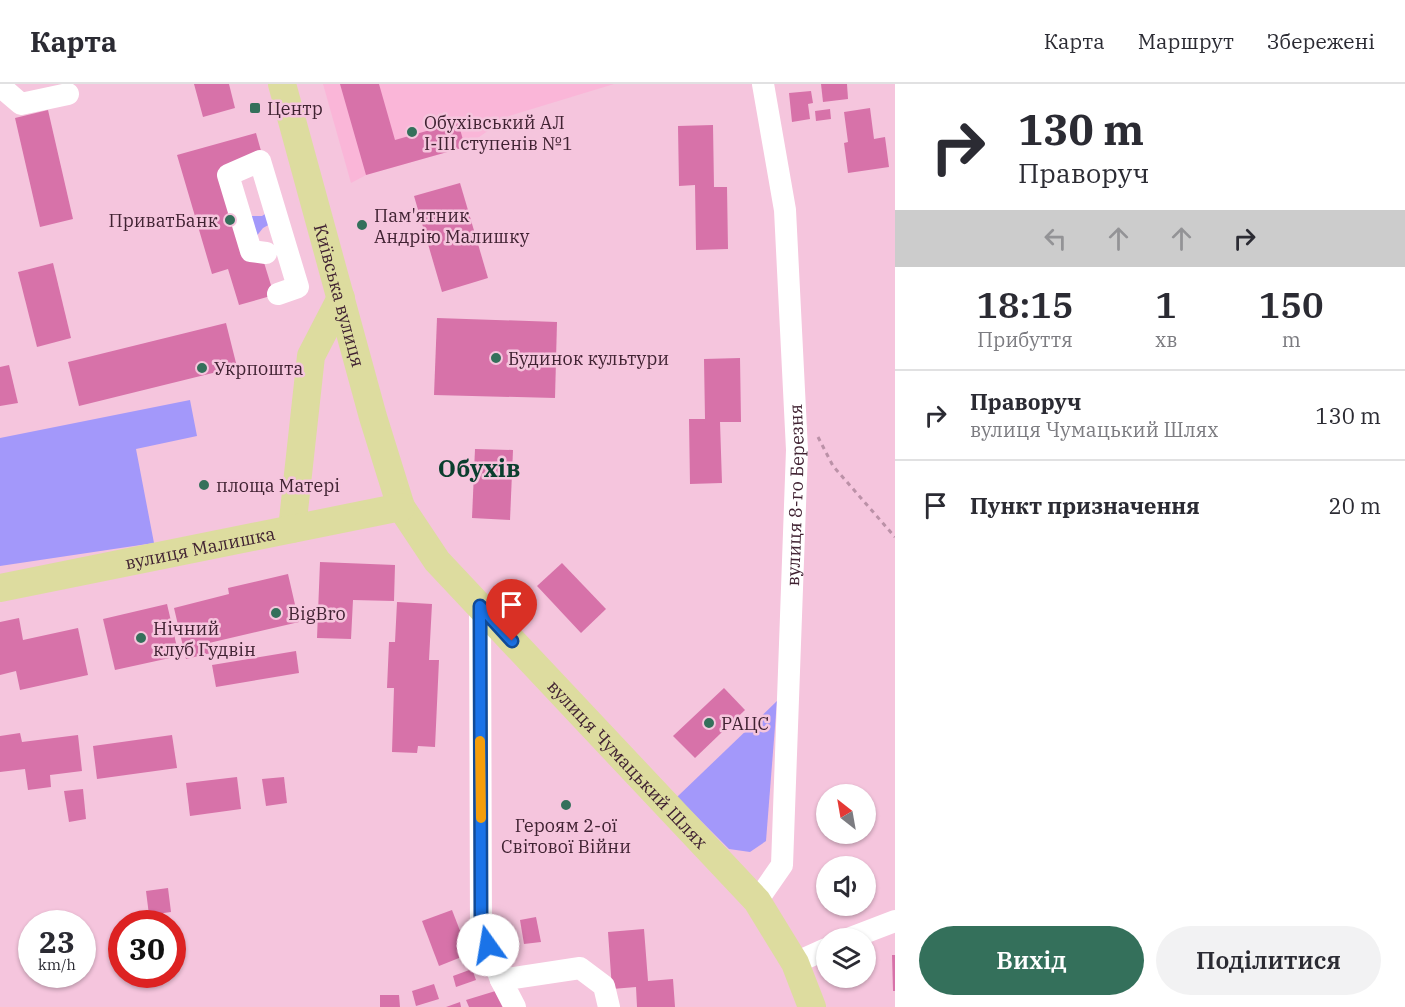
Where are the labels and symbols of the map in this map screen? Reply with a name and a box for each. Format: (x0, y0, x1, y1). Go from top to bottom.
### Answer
place label: Центр (267, 97, 323, 120)
marker: Центр (248, 101, 262, 115)
place label: Обухівський АЛ І-ІІІ ступенів №1 (424, 111, 573, 155)
marker: Обухівський АЛ І-ІІІ ступенів №1 (405, 125, 419, 139)
place label: Пам'ятник Андрію Малишку (374, 204, 530, 248)
place label: ПриватБанк (108, 209, 219, 232)
marker: ПриватБанк (223, 213, 237, 227)
marker: Пам'ятник Андрію Малишку (355, 218, 369, 232)
street label: Київська вулиця (309, 221, 370, 369)
place label: Будинок культури (508, 347, 669, 370)
marker: Будинок культури (489, 351, 503, 365)
place label: Укрпошта (214, 357, 303, 380)
marker: Укрпошта (195, 361, 209, 375)
street label: вулиця 8-го Березня (781, 403, 809, 587)
district label: Обухів (438, 452, 520, 484)
place label: площа Матері (216, 474, 340, 497)
marker: площа Матері (197, 478, 211, 492)
street label: вулиця Малишка (123, 521, 277, 574)
pin (486, 579, 537, 641)
place label: BigBro (288, 602, 346, 625)
marker: BigBro (269, 606, 283, 620)
place label: Нічний клуб Гудвін (153, 617, 256, 661)
marker: Нічний клуб Гудвін (134, 631, 148, 645)
street label: вулиця Чумацький Шлях (543, 675, 713, 853)
place label: РАЦС (721, 712, 769, 735)
marker: РАЦС (702, 716, 716, 730)
north arrow (816, 784, 876, 844)
marker: Героям 2-ої Світової Війни (559, 798, 573, 812)
place label: Героям 2-ої Світової Війни (501, 814, 631, 858)
speed limit sign: 30 (108, 910, 186, 988)
position arrow (456, 913, 520, 977)

